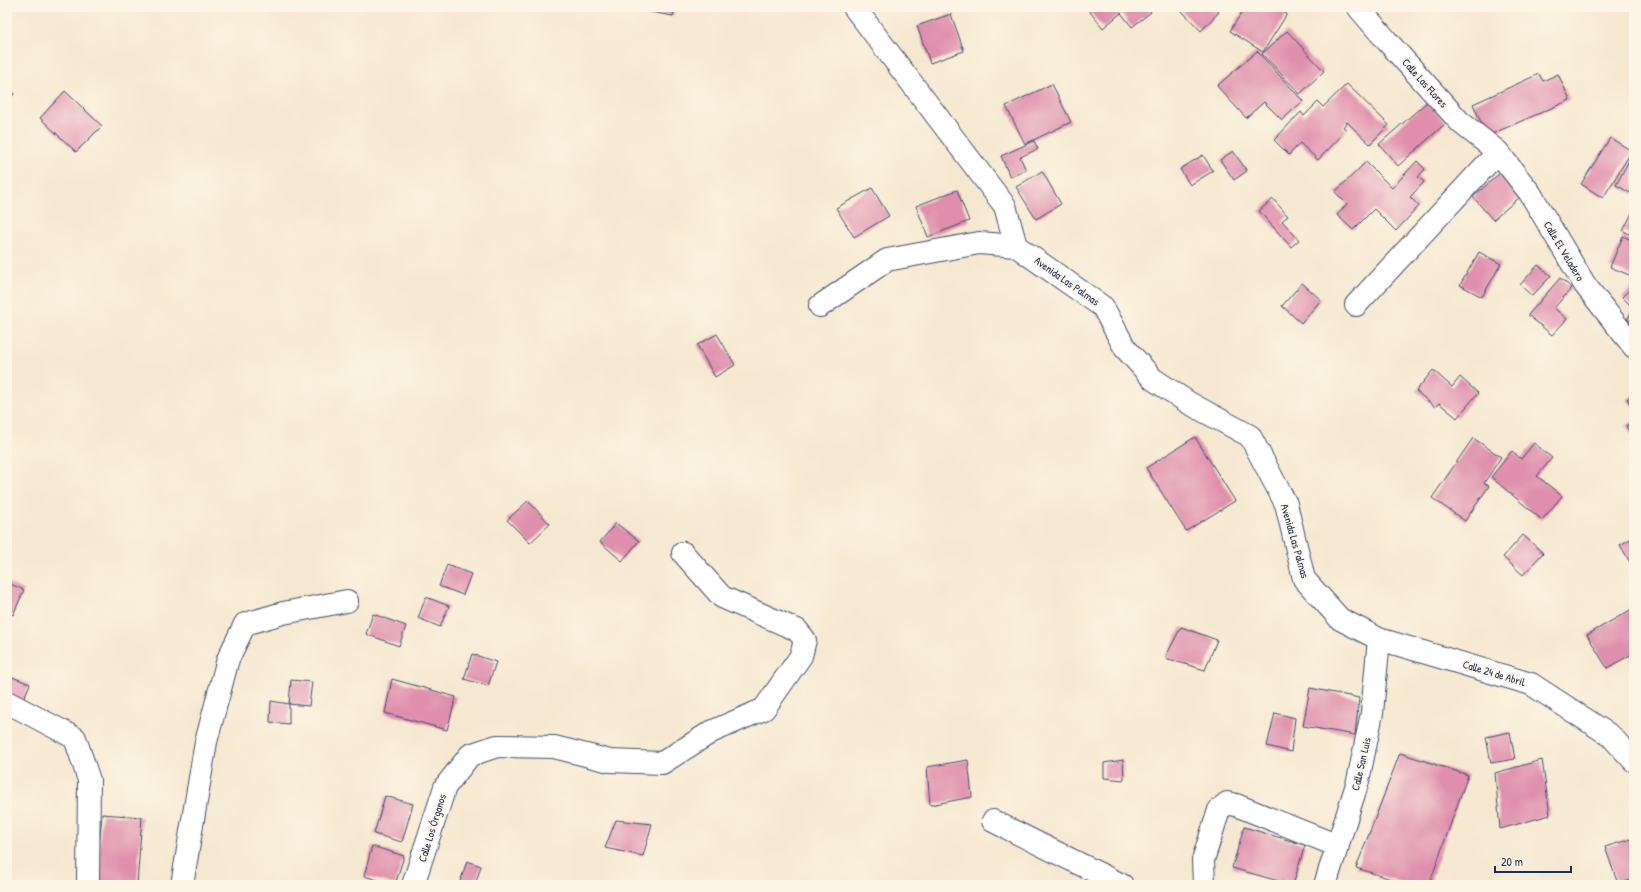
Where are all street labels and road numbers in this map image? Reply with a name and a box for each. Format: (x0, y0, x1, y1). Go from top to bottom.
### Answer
street label: Calle Las Flores (1399, 55, 1451, 111)
street label: Calle El Veladero (1541, 218, 1588, 284)
street label: Avenida Las Palmas (1032, 253, 1102, 309)
street label: Avenida Las Palmas (1278, 502, 1312, 580)
street label: Calle 24 de Abril (1461, 657, 1527, 689)
street label: Calle San Luis (1348, 736, 1374, 792)
street label: Calle Los Órganos (415, 792, 449, 864)

